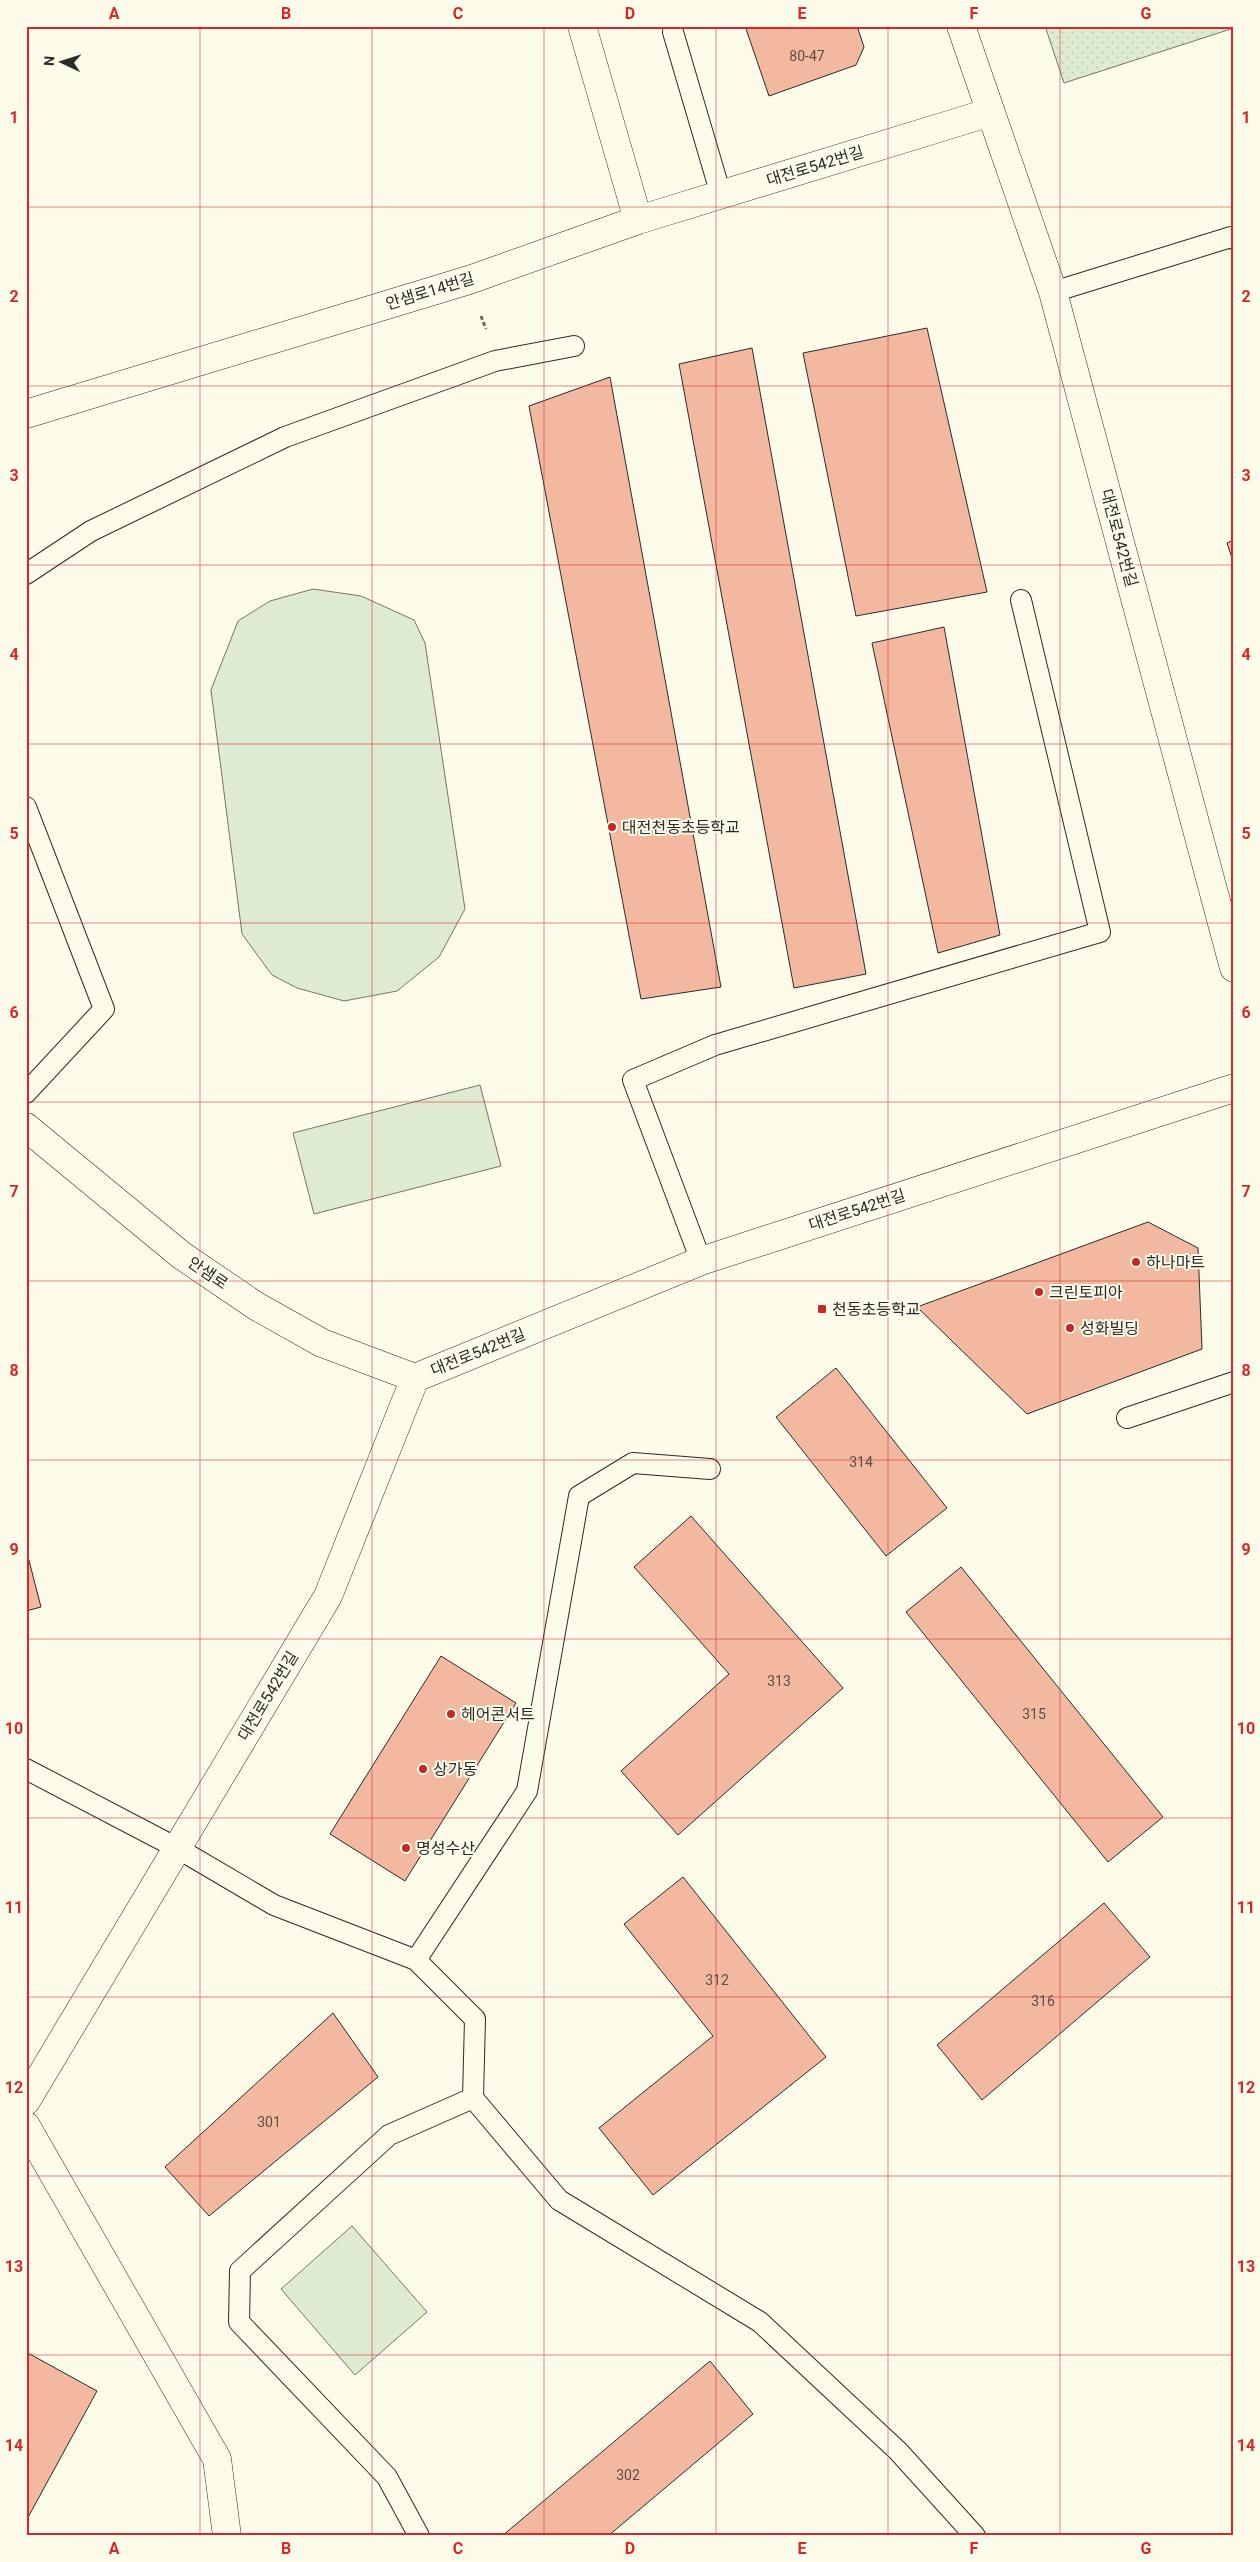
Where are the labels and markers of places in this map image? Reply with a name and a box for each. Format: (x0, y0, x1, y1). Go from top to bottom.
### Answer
place label: 대전천동초등학교 (622, 818, 740, 837)
marker: 대전천동초등학교 (606, 821, 618, 833)
place label: 하나마트 (1146, 1253, 1205, 1272)
marker: 하나마트 (1130, 1256, 1142, 1268)
place label: 크린토피아 (1049, 1283, 1123, 1302)
marker: 크린토피아 (1033, 1286, 1045, 1298)
place label: 천동초등학교 (832, 1300, 920, 1319)
marker: 천동초등학교 (816, 1303, 828, 1315)
place label: 성화빌딩 (1080, 1319, 1139, 1338)
marker: 성화빌딩 (1064, 1322, 1076, 1334)
place label: 헤어콘서트 (461, 1705, 535, 1724)
marker: 헤어콘서트 (445, 1708, 457, 1720)
place label: 상가동 (433, 1760, 477, 1779)
marker: 상가동 (417, 1763, 429, 1775)
place label: 명성수산 (416, 1839, 475, 1858)
marker: 명성수산 (400, 1842, 412, 1854)

